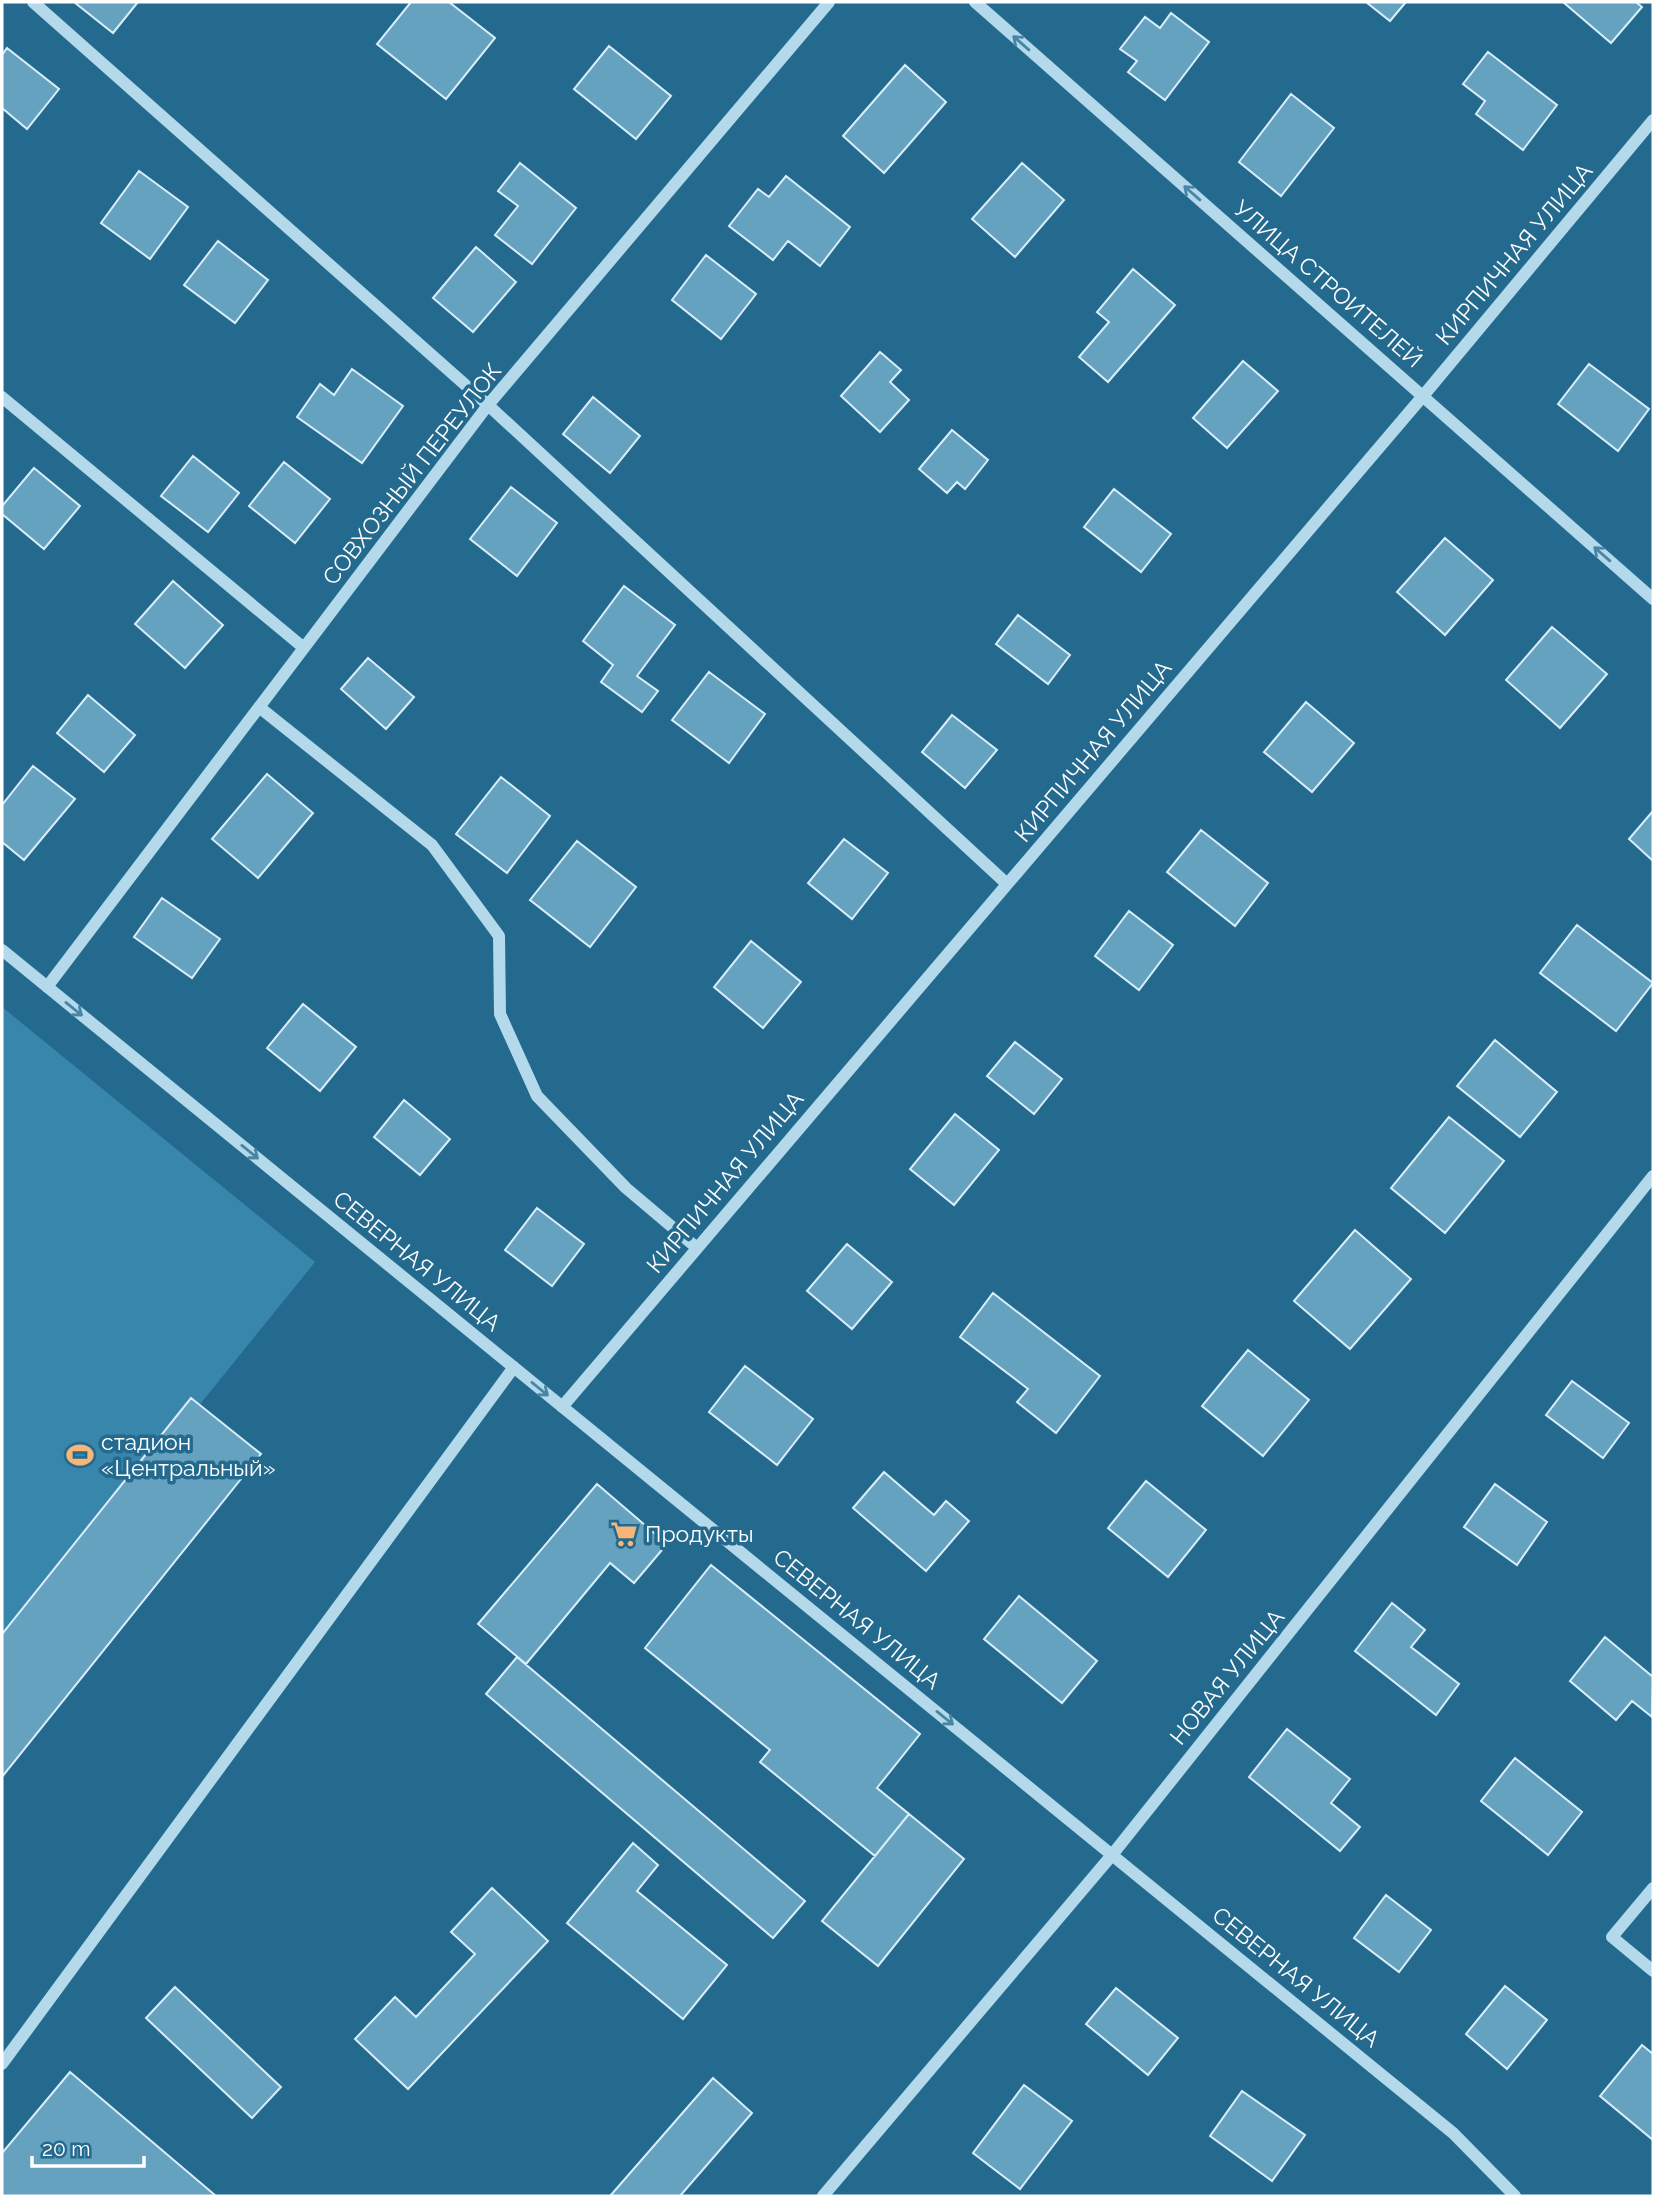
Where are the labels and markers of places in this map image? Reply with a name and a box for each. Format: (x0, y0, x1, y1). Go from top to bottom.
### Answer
place label: стадион «Центральный» (101, 1428, 276, 1481)
sports icon: стадион «Центральный» (65, 1440, 95, 1470)
supermarket icon: Продукты (609, 1519, 639, 1549)
place label: Продукты (645, 1520, 754, 1547)

